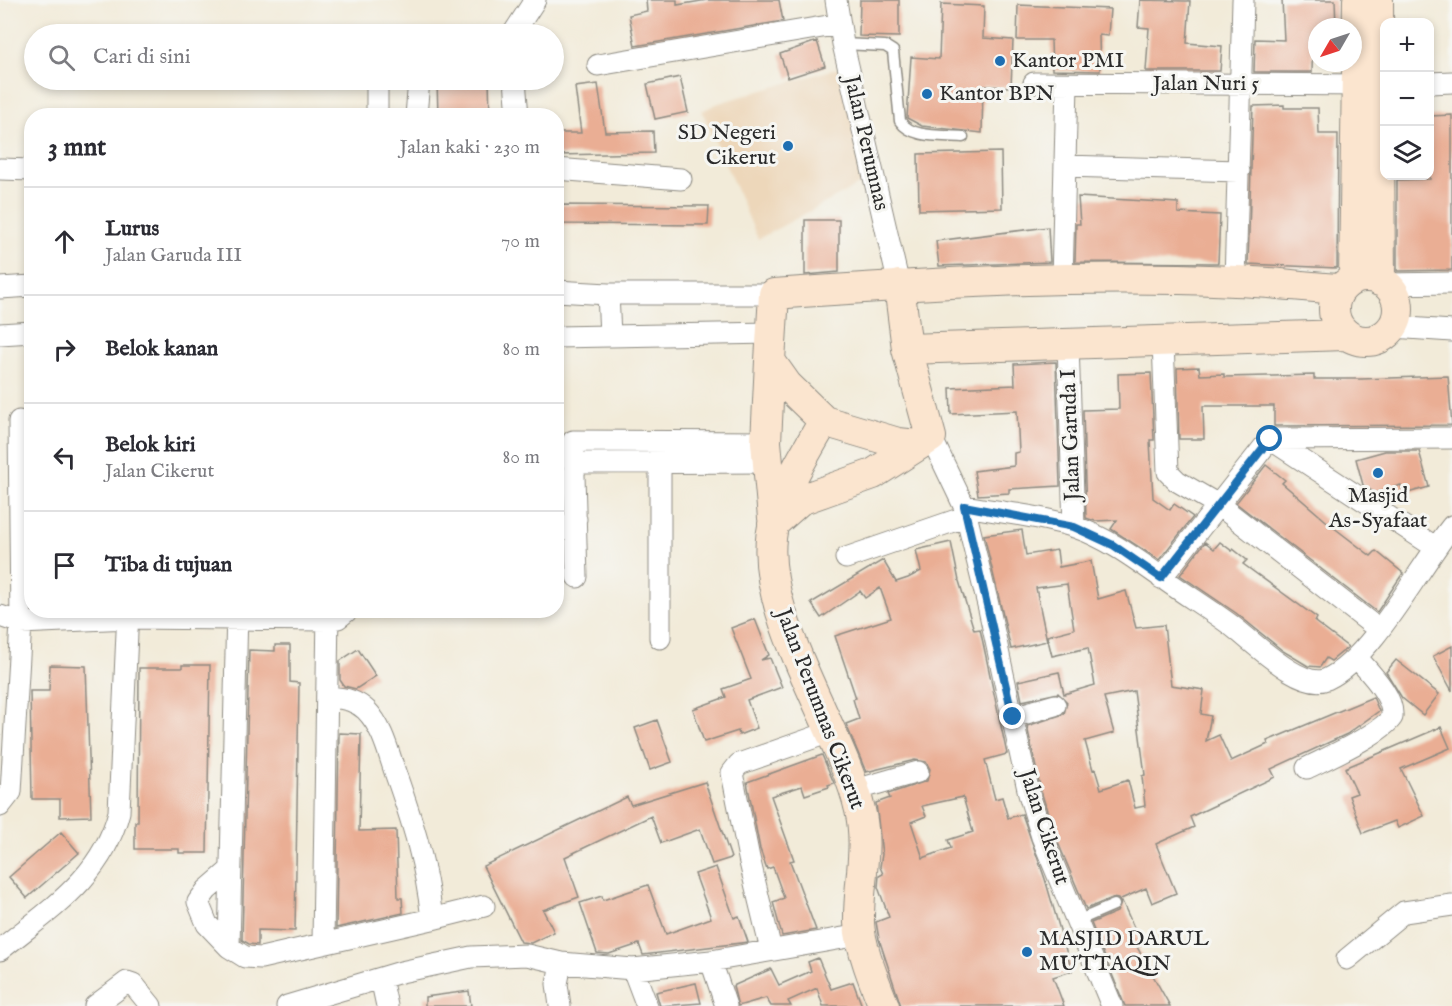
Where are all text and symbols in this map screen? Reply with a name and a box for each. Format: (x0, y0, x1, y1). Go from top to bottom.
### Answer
north arrow (1308, 18, 1362, 72)
map controls (1380, 18, 1434, 180)
button: + (1380, 18, 1434, 72)
search box (24, 24, 564, 90)
icon: search (45, 41, 78, 74)
text: Cari di sini (93, 43, 191, 71)
place label: Kantor PMI (1012, 47, 1124, 75)
marker: Kantor PMI (993, 54, 1007, 68)
street label: Jalan Perumnas (836, 70, 895, 213)
street label: Jalan Nuri 5 (1150, 70, 1259, 98)
button: − (1380, 72, 1434, 126)
place label: Kantor BPN (939, 80, 1054, 108)
marker: Kantor BPN (920, 87, 934, 101)
place label: SD Negeri Cikerut (678, 119, 776, 172)
button: layers (1380, 126, 1434, 180)
text: 3 mnt (48, 131, 106, 164)
text: Jalan kaki · 230 m (400, 135, 540, 160)
marker: SD Negeri Cikerut (781, 139, 795, 153)
text: Lurus (105, 215, 159, 243)
icon: ahead (48, 225, 81, 258)
text: 70 m (501, 229, 540, 254)
text: Jalan Garuda III (105, 243, 242, 268)
icon: right (48, 333, 81, 366)
text: Belok kanan (105, 335, 218, 363)
text: 80 m (503, 337, 540, 362)
street label: Jalan Garuda I (1055, 369, 1087, 504)
route start (1256, 425, 1282, 451)
text: Belok kiri (105, 431, 196, 459)
icon: left (48, 441, 81, 474)
text: 80 m (503, 445, 540, 470)
text: Jalan Cikerut (105, 459, 214, 484)
marker: Masjid As-Syafaat (1371, 466, 1385, 480)
place label: Masjid As-Syafaat (1328, 482, 1428, 535)
icon: arrive (48, 549, 81, 582)
text: Tiba di tujuan (105, 551, 232, 579)
street label: Jalan Perumnas Cikerut (768, 602, 871, 814)
route end (999, 703, 1025, 729)
street label: Jalan Cikerut (1011, 763, 1076, 889)
place label: MASJID DARUL MUTTAQIN (1039, 925, 1209, 978)
marker: MASJID DARUL MUTTAQIN (1020, 945, 1034, 959)

